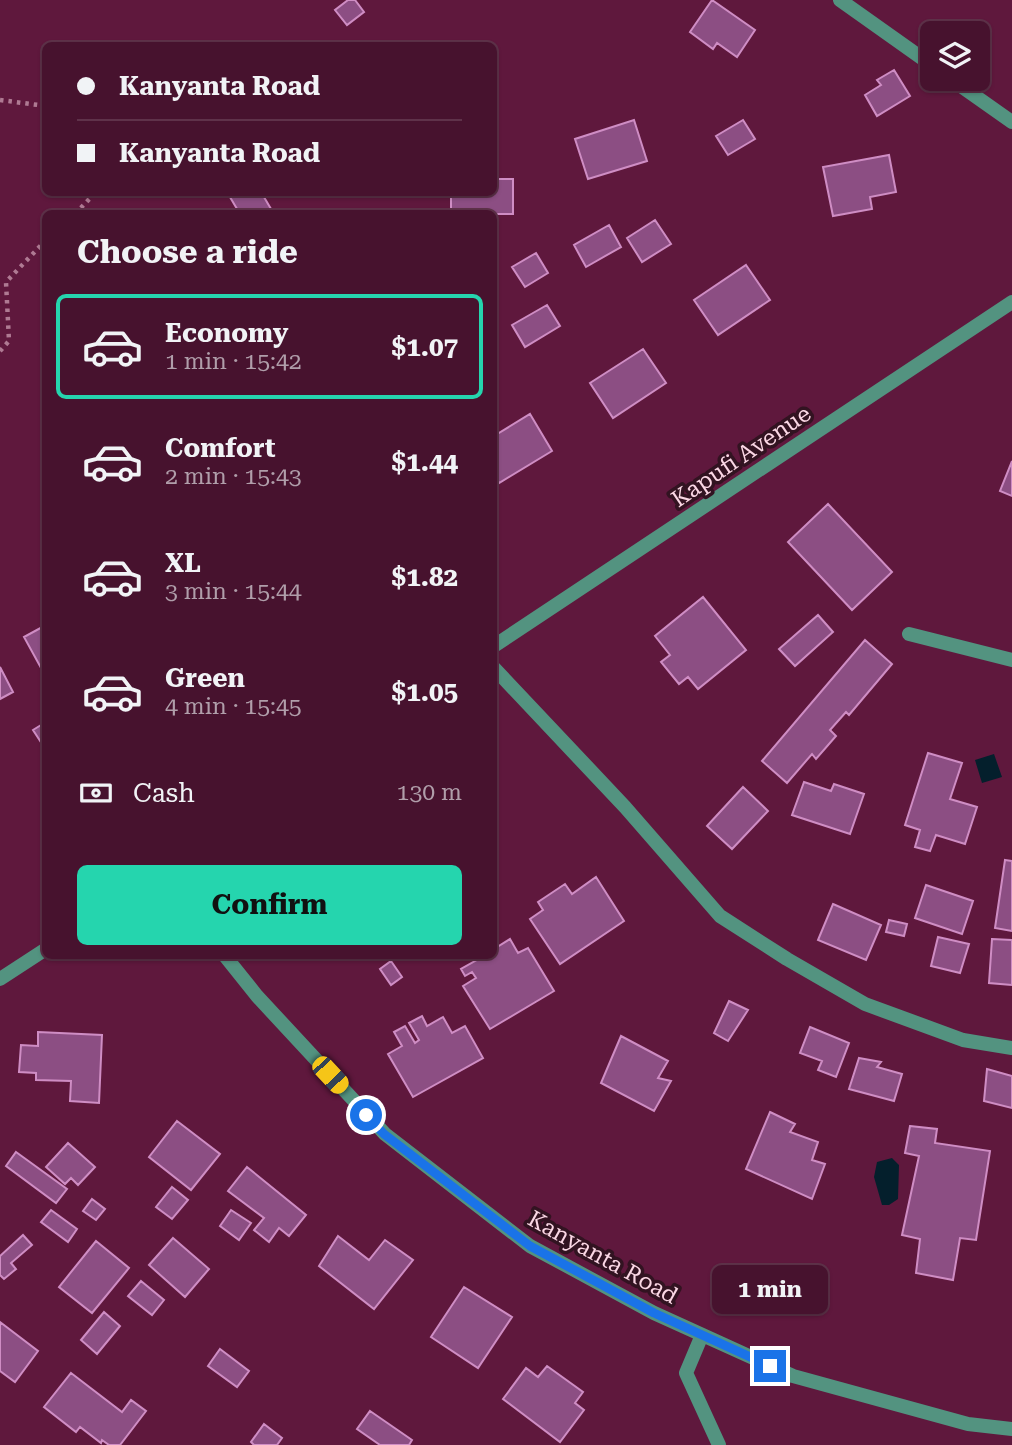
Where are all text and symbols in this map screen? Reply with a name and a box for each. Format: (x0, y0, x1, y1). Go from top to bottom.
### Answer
map controls (920, 21, 990, 91)
button: layers (920, 21, 990, 91)
text: Kanyanta Road (119, 71, 320, 101)
text: Kanyanta Road (119, 138, 320, 168)
text: Choose a ride (77, 233, 298, 271)
icon: car (81, 315, 144, 378)
text: Economy (165, 318, 288, 348)
text: $1.07 (392, 332, 458, 362)
text: 1 min · 15:42 (165, 348, 302, 375)
street label: Kapufi Avenue (667, 400, 816, 513)
icon: car (81, 430, 144, 493)
text: Comfort (165, 433, 275, 463)
text: $1.44 (392, 447, 458, 477)
text: 2 min · 15:43 (165, 463, 302, 490)
icon: car (81, 545, 144, 608)
text: XL (165, 548, 201, 578)
text: $1.82 (392, 562, 458, 592)
text: 3 min · 15:44 (165, 578, 302, 605)
icon: car (81, 660, 144, 723)
text: Green (165, 663, 245, 693)
text: $1.05 (392, 677, 458, 707)
text: 4 min · 15:45 (165, 693, 302, 720)
icon: cash (77, 774, 115, 812)
text: Cash (133, 778, 195, 808)
text: 130 m (397, 779, 462, 806)
button: Confirm (77, 865, 462, 945)
car (308, 1052, 353, 1098)
route start (350, 1099, 382, 1131)
street label: Kanyanta Road (523, 1205, 683, 1310)
callout: 1 min (712, 1264, 828, 1314)
text: 1 min (738, 1276, 802, 1303)
route end (754, 1350, 786, 1382)

